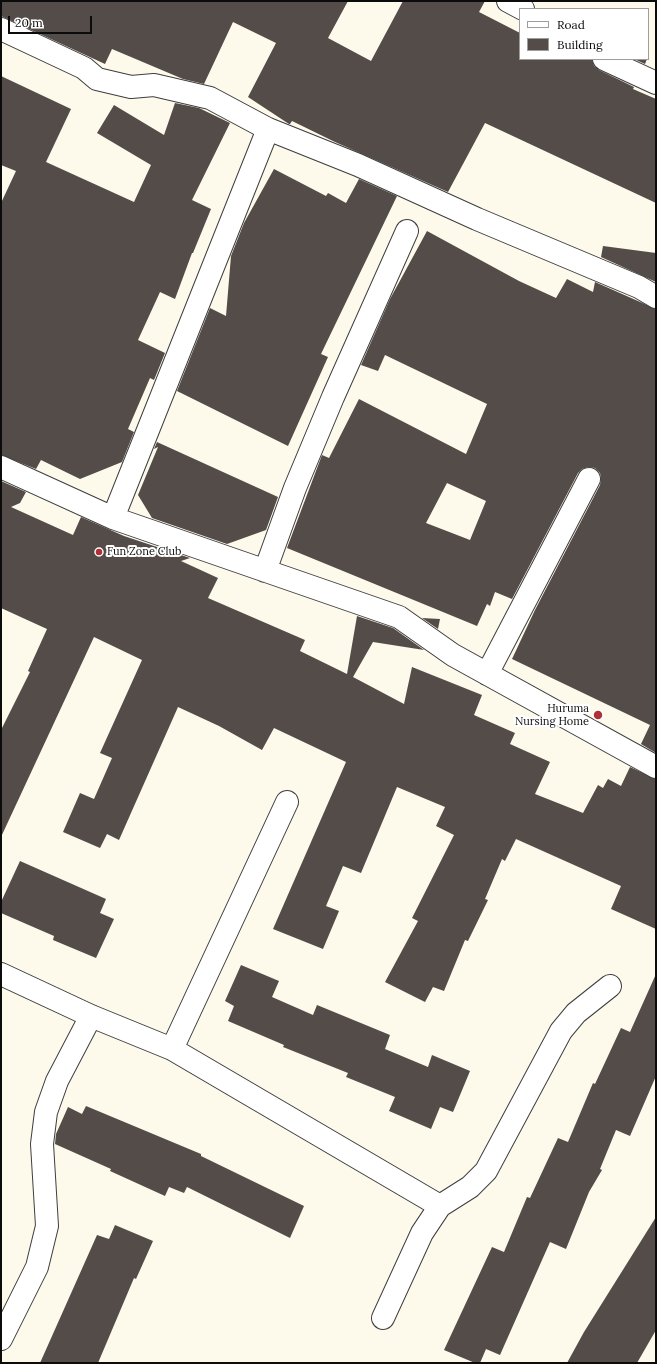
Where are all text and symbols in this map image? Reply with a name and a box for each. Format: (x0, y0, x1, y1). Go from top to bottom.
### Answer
scale bar (10, 8, 94, 34)
legend (519, 8, 649, 60)
text: 20 m (15, 15, 43, 30)
text: Road (557, 17, 585, 32)
text: Building (557, 37, 603, 52)
place label: Fun Zone Club (107, 545, 181, 559)
marker: Fun Zone Club (94, 547, 104, 557)
place label: Huruma Nursing Home (515, 702, 589, 728)
marker: Huruma Nursing Home (592, 709, 604, 721)

